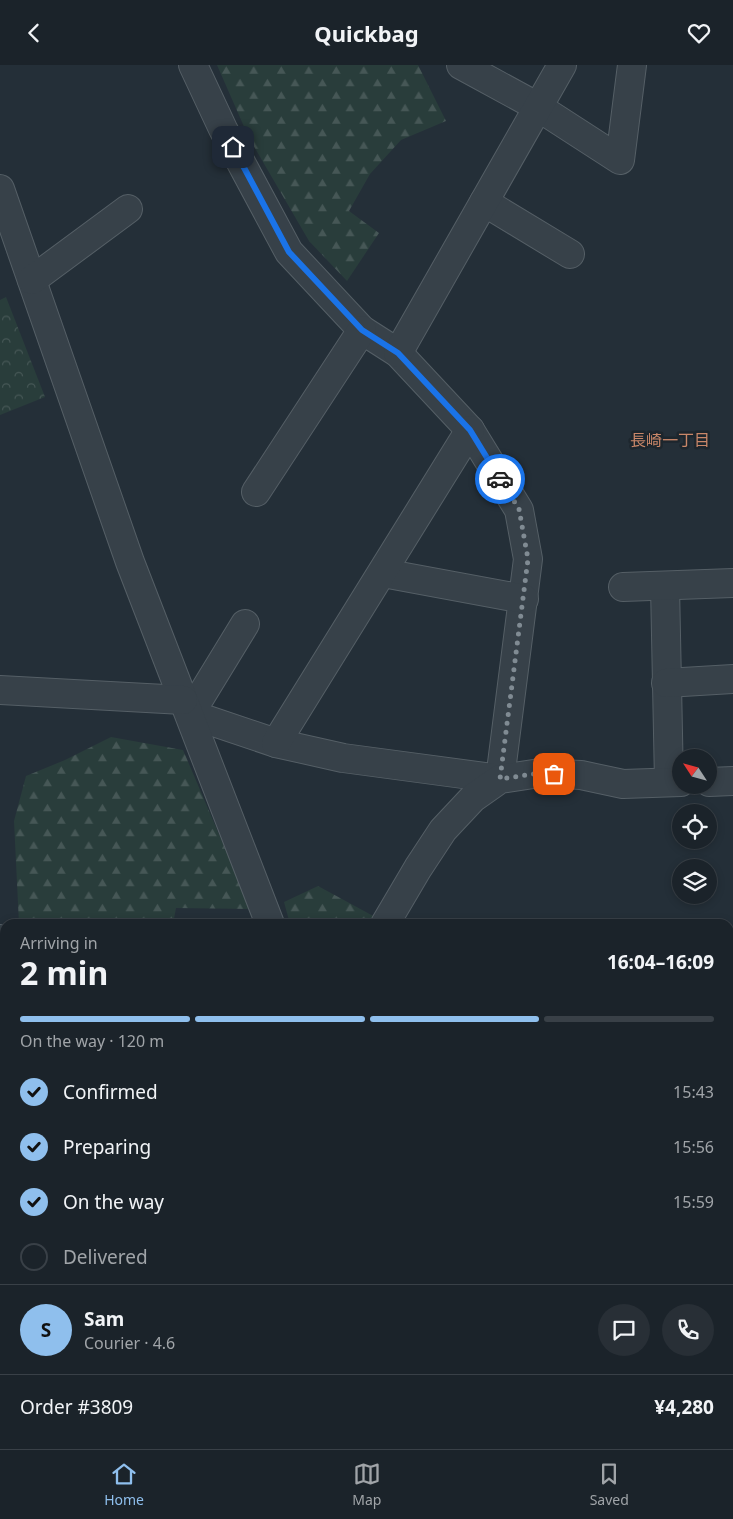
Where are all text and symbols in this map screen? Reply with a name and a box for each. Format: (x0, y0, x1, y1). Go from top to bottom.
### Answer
text: Quickbag (314, 18, 419, 48)
icon: back (20, 19, 48, 47)
icon: heart (685, 19, 713, 47)
pin (212, 126, 254, 168)
icon: home (219, 133, 247, 161)
district label: 長崎一丁目 (630, 429, 710, 451)
courier (475, 454, 525, 504)
icon: car (486, 465, 514, 493)
north arrow (672, 749, 718, 794)
map controls (672, 749, 717, 904)
pin (533, 753, 575, 795)
icon: bag (540, 760, 568, 788)
button: locate (672, 804, 717, 849)
button: layers (672, 859, 717, 904)
text: Arriving in (20, 932, 98, 954)
text: 16:04–16:09 (607, 949, 714, 975)
text: 2 min (20, 951, 108, 994)
text: On the way · 120 m (20, 1030, 164, 1052)
icon: check (20, 1078, 48, 1106)
text: Confirmed (63, 1079, 158, 1105)
text: 15:43 (673, 1081, 714, 1103)
icon: check (20, 1133, 48, 1161)
text: Preparing (63, 1134, 151, 1160)
text: 15:56 (673, 1136, 714, 1158)
icon: check (20, 1188, 48, 1216)
text: On the way (63, 1189, 164, 1215)
text: 15:59 (673, 1191, 714, 1213)
text: Delivered (63, 1244, 148, 1270)
button: chat (598, 1304, 650, 1356)
button: phone (662, 1304, 714, 1356)
text: Sam (84, 1306, 124, 1332)
text: S (41, 1317, 51, 1343)
text: Courier · 4.6 (84, 1332, 175, 1354)
text: Order #3809 (20, 1394, 133, 1420)
text: ¥4,280 (654, 1394, 714, 1420)
tab: Home (104, 1460, 144, 1509)
tab: Map (352, 1460, 381, 1509)
tab: Saved (590, 1460, 629, 1509)

